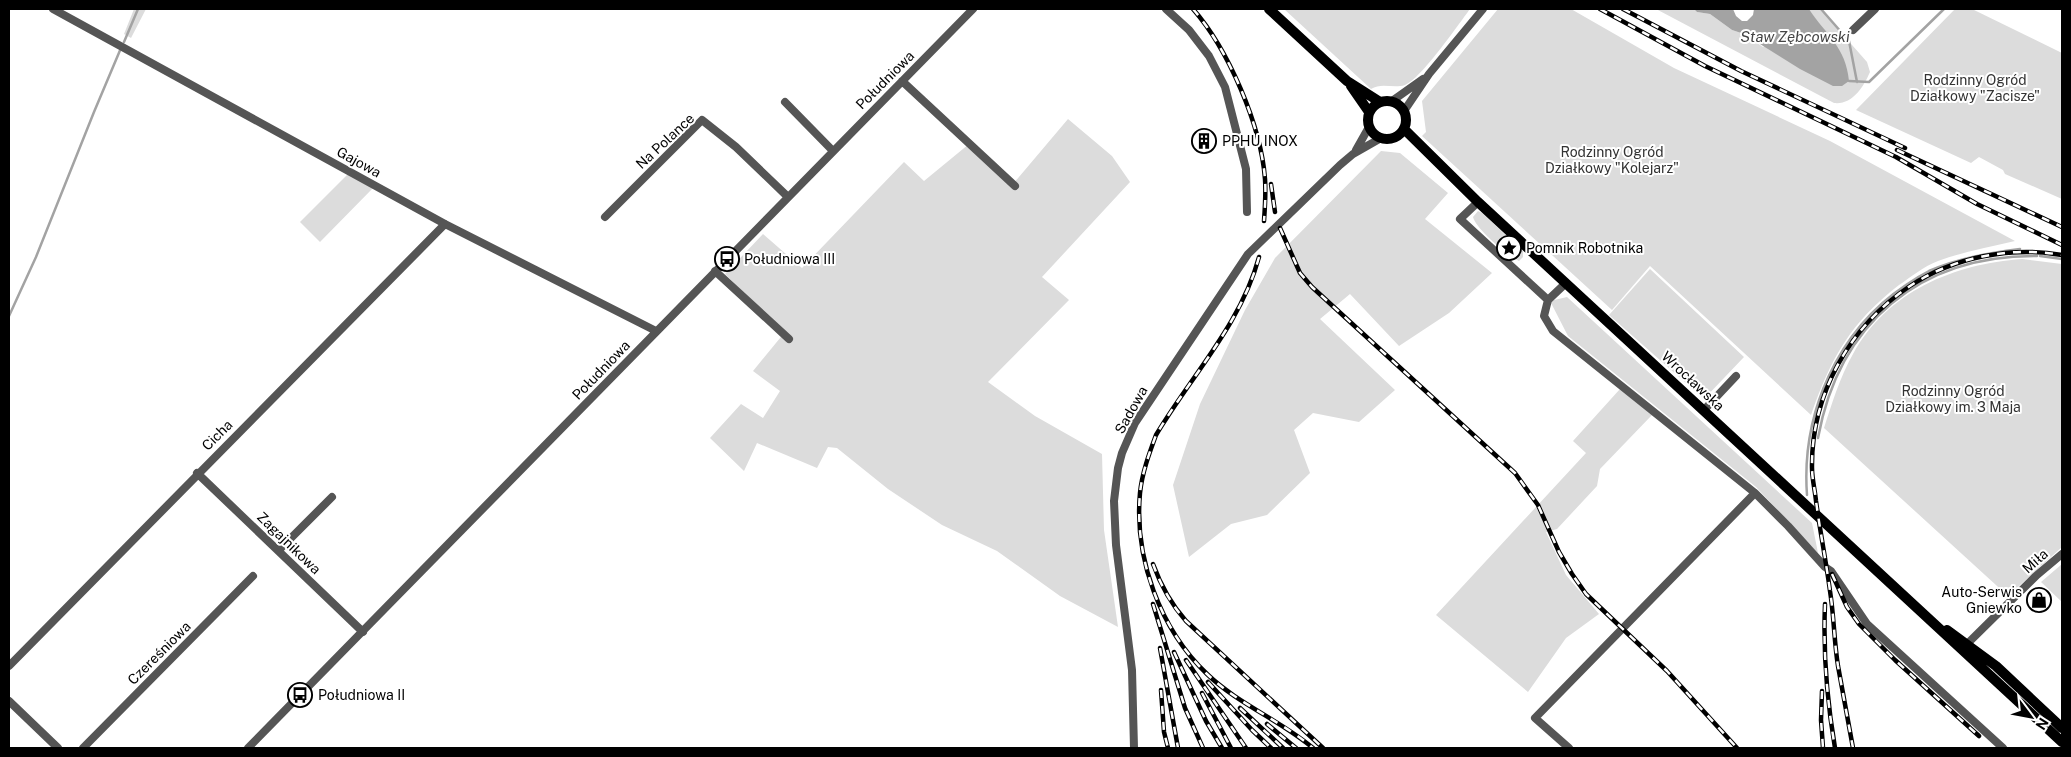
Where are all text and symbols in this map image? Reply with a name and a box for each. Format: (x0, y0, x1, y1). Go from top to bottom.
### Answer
water label: Staw Zębcowski (1740, 28, 1850, 45)
street label: Południowa (853, 48, 917, 112)
park label: Rodzinny Ogród Działkowy "Zacisze" (1910, 72, 2040, 104)
street label: Na Polance (633, 110, 698, 172)
building icon: PPHU INOX (1191, 128, 1217, 154)
place label: PPHU INOX (1222, 133, 1298, 149)
street label: Gajowa (334, 143, 384, 181)
park label: Rodzinny Ogród Działkowy "Kolejarz" (1545, 144, 1679, 176)
place icon: Pomnik Robotnika (1496, 235, 1522, 261)
place label: Pomnik Robotnika (1526, 240, 1643, 256)
bus stop icon: Południowa III (714, 246, 740, 272)
place label: Południowa III (744, 251, 835, 267)
street label: Południowa (569, 337, 633, 403)
street label: Wrocławska (1658, 348, 1728, 414)
street label: Sadowa (1111, 383, 1151, 437)
park label: Rodzinny Ogród Działkowy im. 3 Maja (1885, 383, 2021, 415)
street label: Cicha (198, 416, 236, 454)
street label: Zagajnikowa (254, 509, 324, 577)
street label: Miła (2019, 546, 2051, 576)
place label: Auto-Serwis Gniewko (1941, 584, 2022, 616)
shop icon: Auto-Serwis Gniewko (2026, 587, 2052, 613)
street label: Czereśniowa (124, 618, 194, 688)
bus stop icon: Południowa II (287, 682, 313, 708)
place label: Południowa II (318, 687, 405, 703)
north arrow (2006, 692, 2056, 742)
text: N (2032, 715, 2052, 733)

